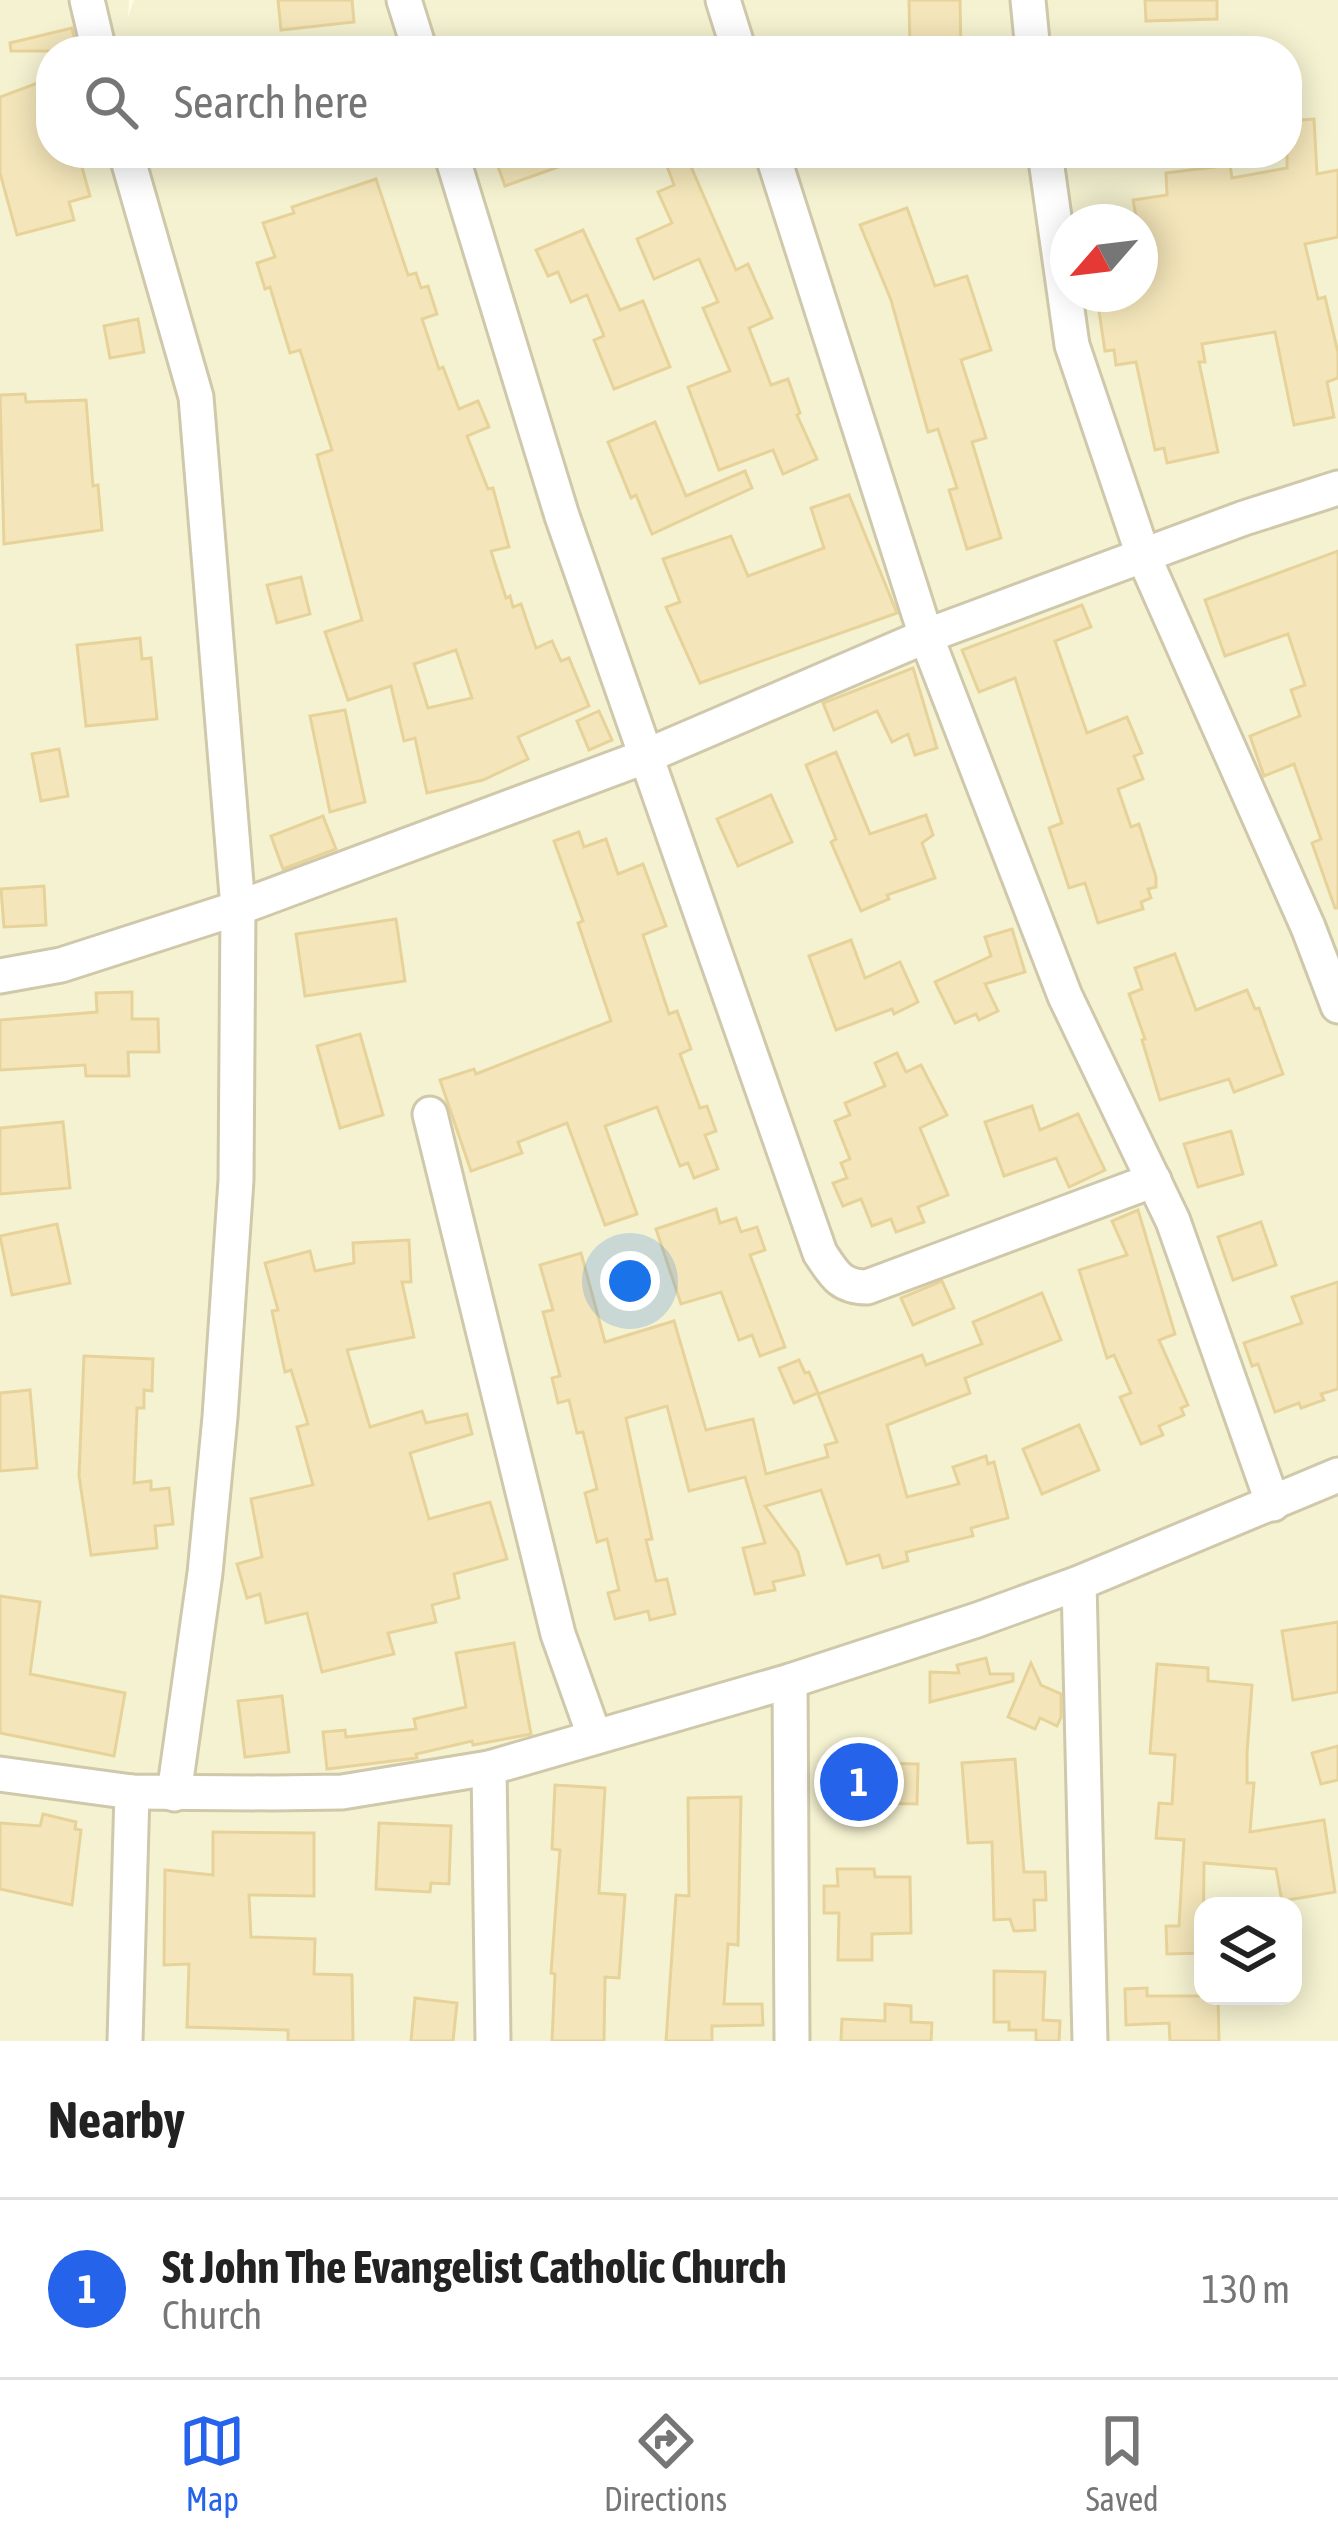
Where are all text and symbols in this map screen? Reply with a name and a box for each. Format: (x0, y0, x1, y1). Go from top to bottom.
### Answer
search box (36, 36, 1302, 168)
icon: search (78, 69, 144, 135)
text: Search here (174, 76, 368, 128)
north arrow (1050, 204, 1158, 312)
your location (600, 1251, 660, 1311)
pin: 1 (820, 1737, 898, 1827)
map controls (1194, 1897, 1302, 2005)
button: layers (1194, 1897, 1302, 2005)
text: Nearby (48, 2090, 185, 2149)
text: St John The Evangelist Catholic Church (162, 2241, 787, 2293)
text: 1 (78, 2267, 96, 2311)
text: 130 m (1202, 2267, 1290, 2311)
text: Church (162, 2293, 262, 2337)
tab: Map (179, 2408, 245, 2518)
tab: Directions (604, 2408, 727, 2518)
tab: Saved (1086, 2408, 1159, 2518)

